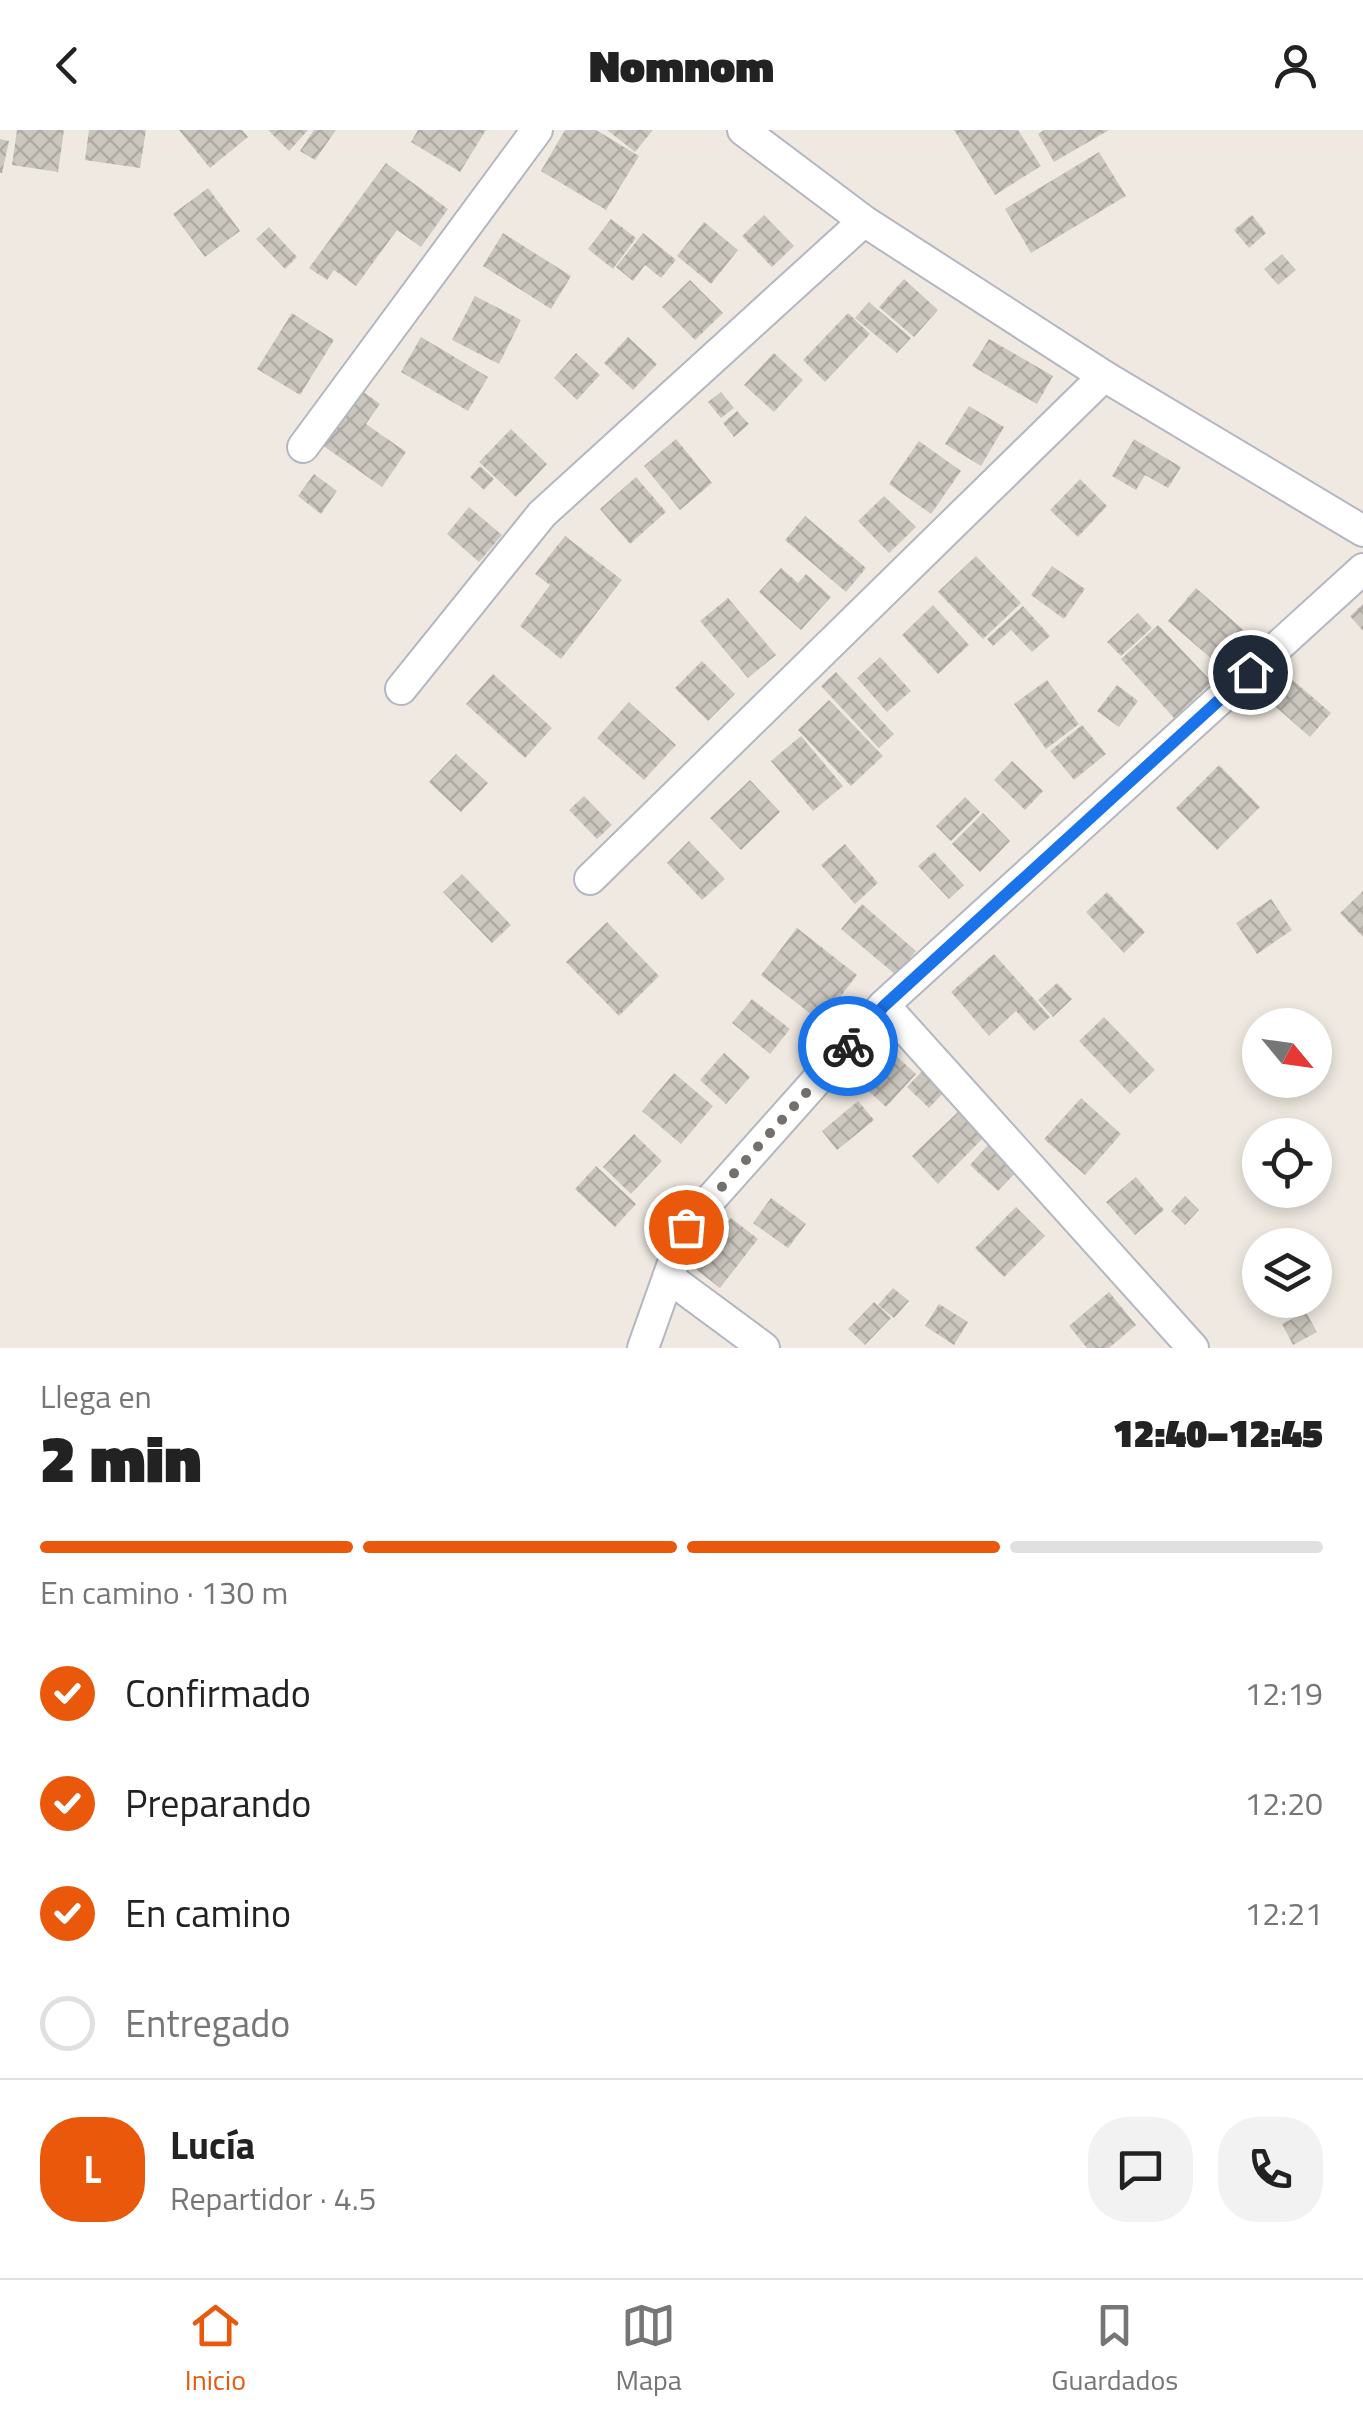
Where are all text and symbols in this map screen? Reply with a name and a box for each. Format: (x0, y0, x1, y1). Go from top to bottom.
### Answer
text: Nomnom (589, 31, 774, 99)
icon: back (40, 38, 95, 93)
icon: person (1268, 38, 1323, 93)
pin (1208, 630, 1293, 715)
icon: home (1223, 645, 1278, 700)
courier (798, 996, 898, 1096)
north arrow (1242, 1008, 1332, 1098)
map controls (1242, 1008, 1332, 1318)
icon: bike (821, 1019, 876, 1074)
button: locate (1242, 1118, 1332, 1208)
pin (644, 1185, 729, 1270)
icon: bag (659, 1200, 714, 1255)
button: layers (1242, 1228, 1332, 1318)
text: Llega en (40, 1372, 152, 1420)
text: 12:40–12:45 (1113, 1404, 1323, 1462)
text: 2 min (40, 1408, 201, 1507)
text: En camino · 130 m (40, 1568, 288, 1616)
text: Confirmado (125, 1664, 311, 1722)
icon: check (40, 1666, 95, 1721)
text: 12:19 (1244, 1669, 1323, 1717)
text: Preparando (125, 1774, 311, 1832)
icon: check (40, 1776, 95, 1831)
text: 12:20 (1244, 1779, 1323, 1827)
text: En camino (125, 1884, 291, 1942)
icon: check (40, 1886, 95, 1941)
text: 12:21 (1244, 1889, 1323, 1937)
text: Entregado (125, 1994, 290, 2052)
text: Lucía (170, 2116, 255, 2174)
button: chat (1088, 2117, 1193, 2222)
button: phone (1218, 2117, 1323, 2222)
text: L (84, 2140, 101, 2198)
text: Repartidor · 4.5 (170, 2174, 376, 2222)
tab: Inicio (185, 2298, 246, 2401)
tab: Mapa (615, 2298, 682, 2401)
tab: Guardados (1051, 2298, 1178, 2401)

